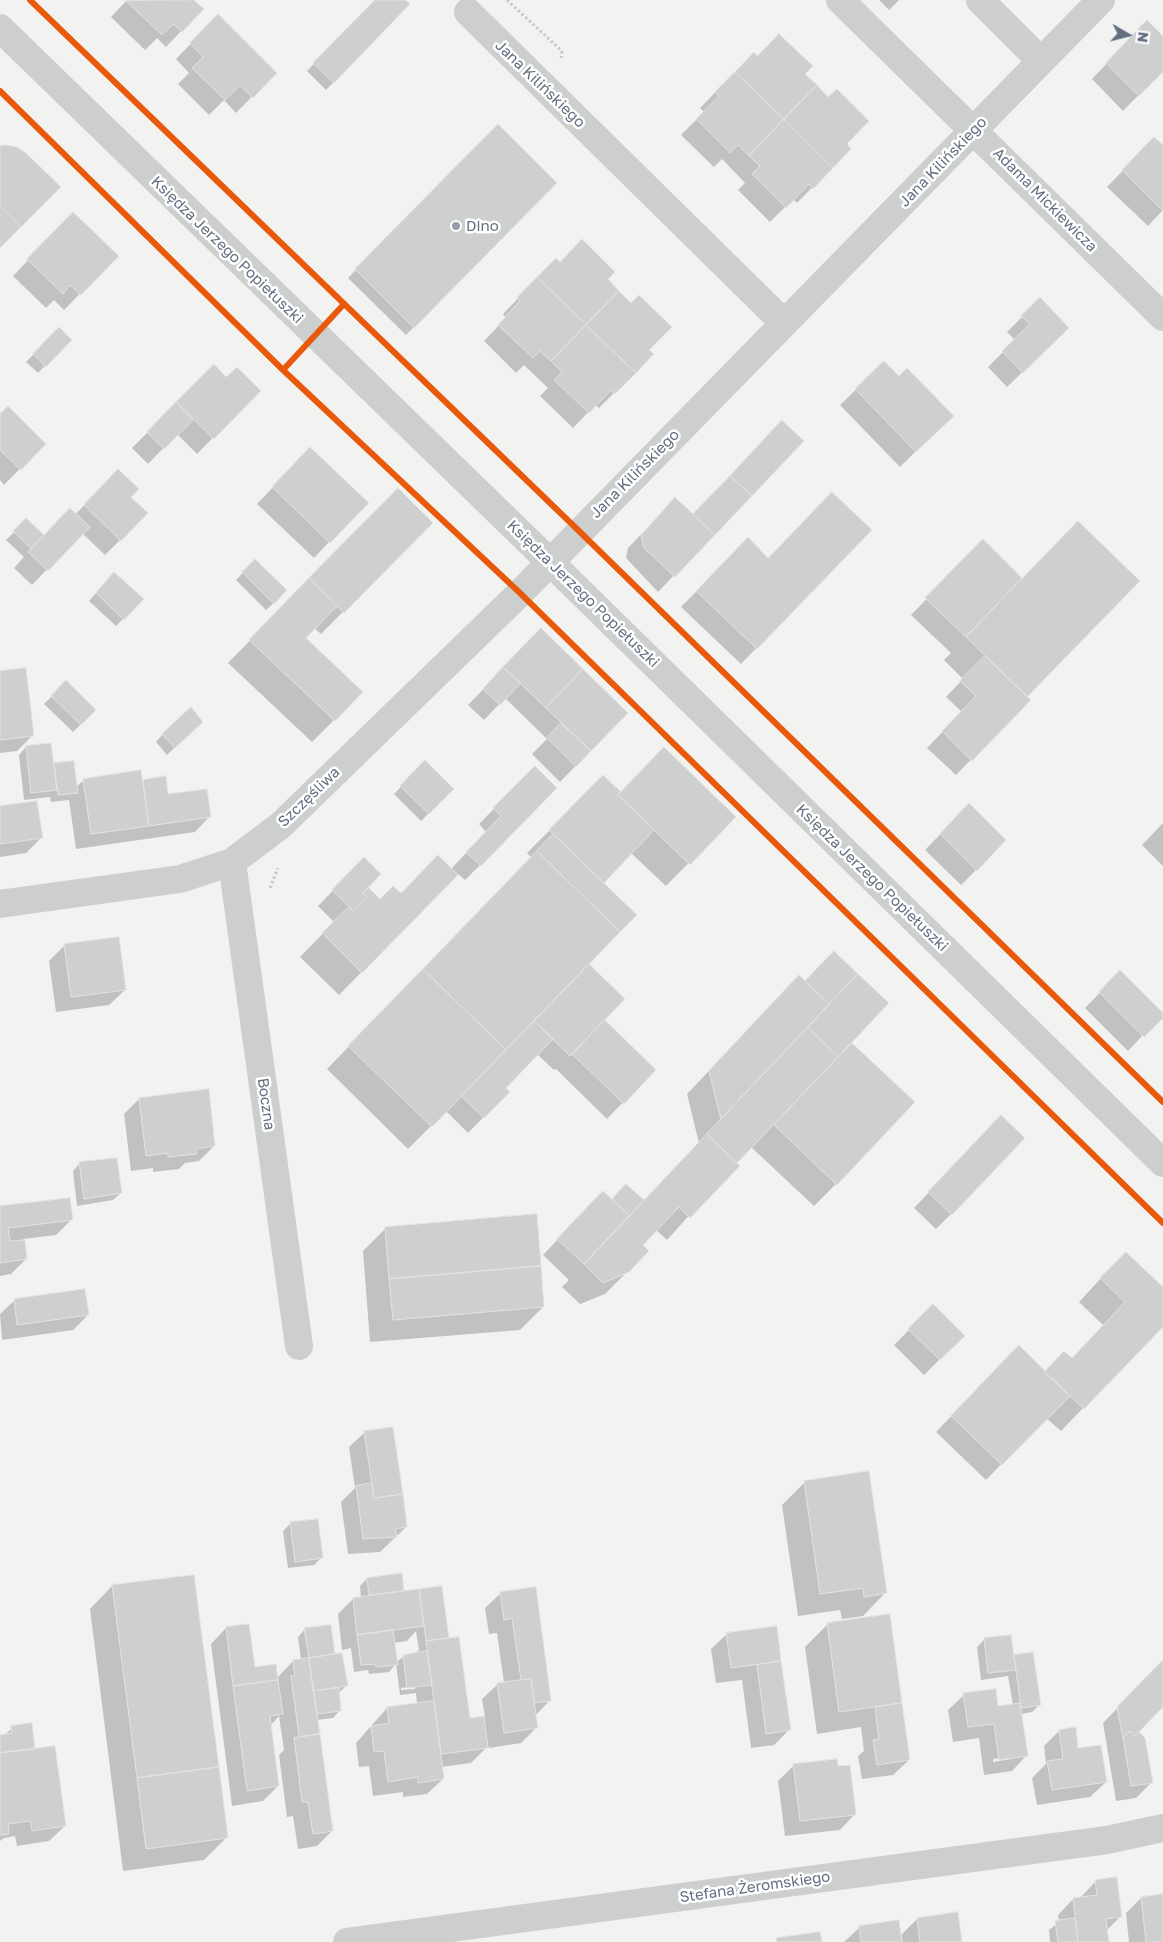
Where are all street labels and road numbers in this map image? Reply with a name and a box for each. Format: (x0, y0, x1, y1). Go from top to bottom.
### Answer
street label: Jana Kilińskiego (491, 37, 589, 131)
street label: Jana Kilińskiego (896, 113, 990, 211)
street label: Adama Mickiewicza (989, 144, 1101, 256)
street label: Księdza Jerzego Popiełuszki (147, 173, 307, 327)
street label: Jana Kilińskiego (587, 426, 683, 522)
street label: Księdza Jerzego Popiełuszki (503, 517, 663, 671)
street label: Szczęśliwa (274, 763, 344, 831)
street label: Księdza Jerzego Popiełuszki (792, 801, 952, 955)
street label: Boczna (253, 1077, 279, 1131)
street label: Stefana Żeromskiego (679, 1868, 831, 1906)

